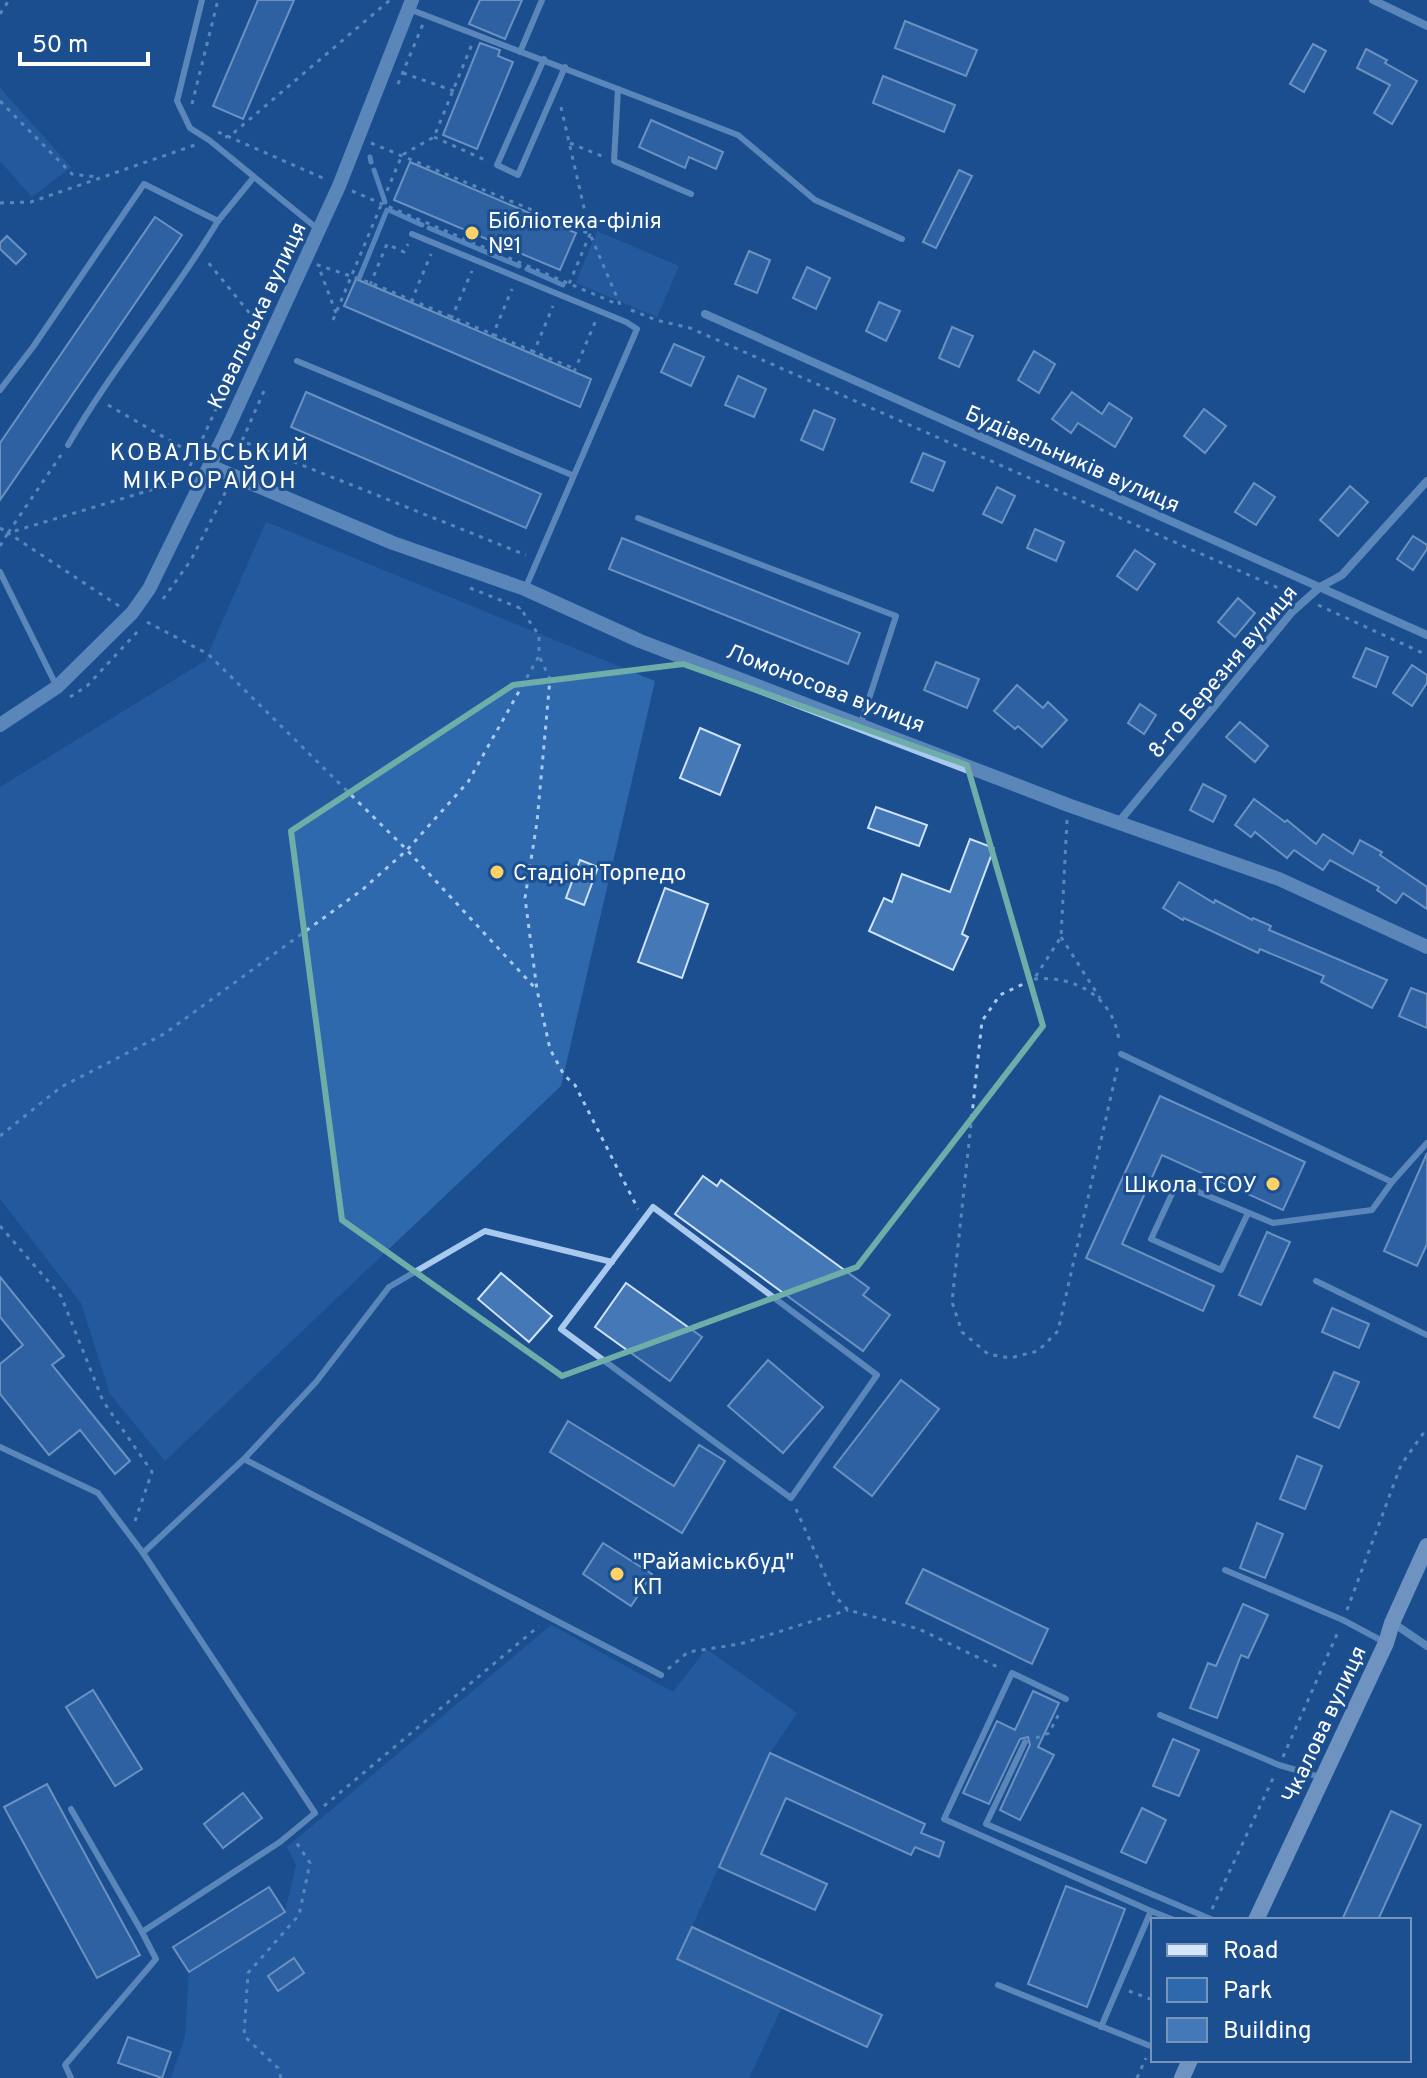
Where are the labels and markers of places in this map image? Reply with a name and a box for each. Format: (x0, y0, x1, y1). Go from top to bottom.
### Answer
place label: Бібліотека-філія №1 (488, 209, 662, 261)
marker: Бібліотека-філія №1 (463, 224, 481, 242)
place label: Стадіон Торпедо (513, 861, 686, 888)
marker: Стадіон Торпедо (488, 863, 506, 881)
place label: Школа ТСОУ (1124, 1173, 1257, 1200)
marker: Школа ТСОУ (1264, 1175, 1282, 1193)
place label: "Райаміськбуд" КП (633, 1550, 794, 1602)
marker: "Райаміськбуд" КП (608, 1565, 626, 1583)

